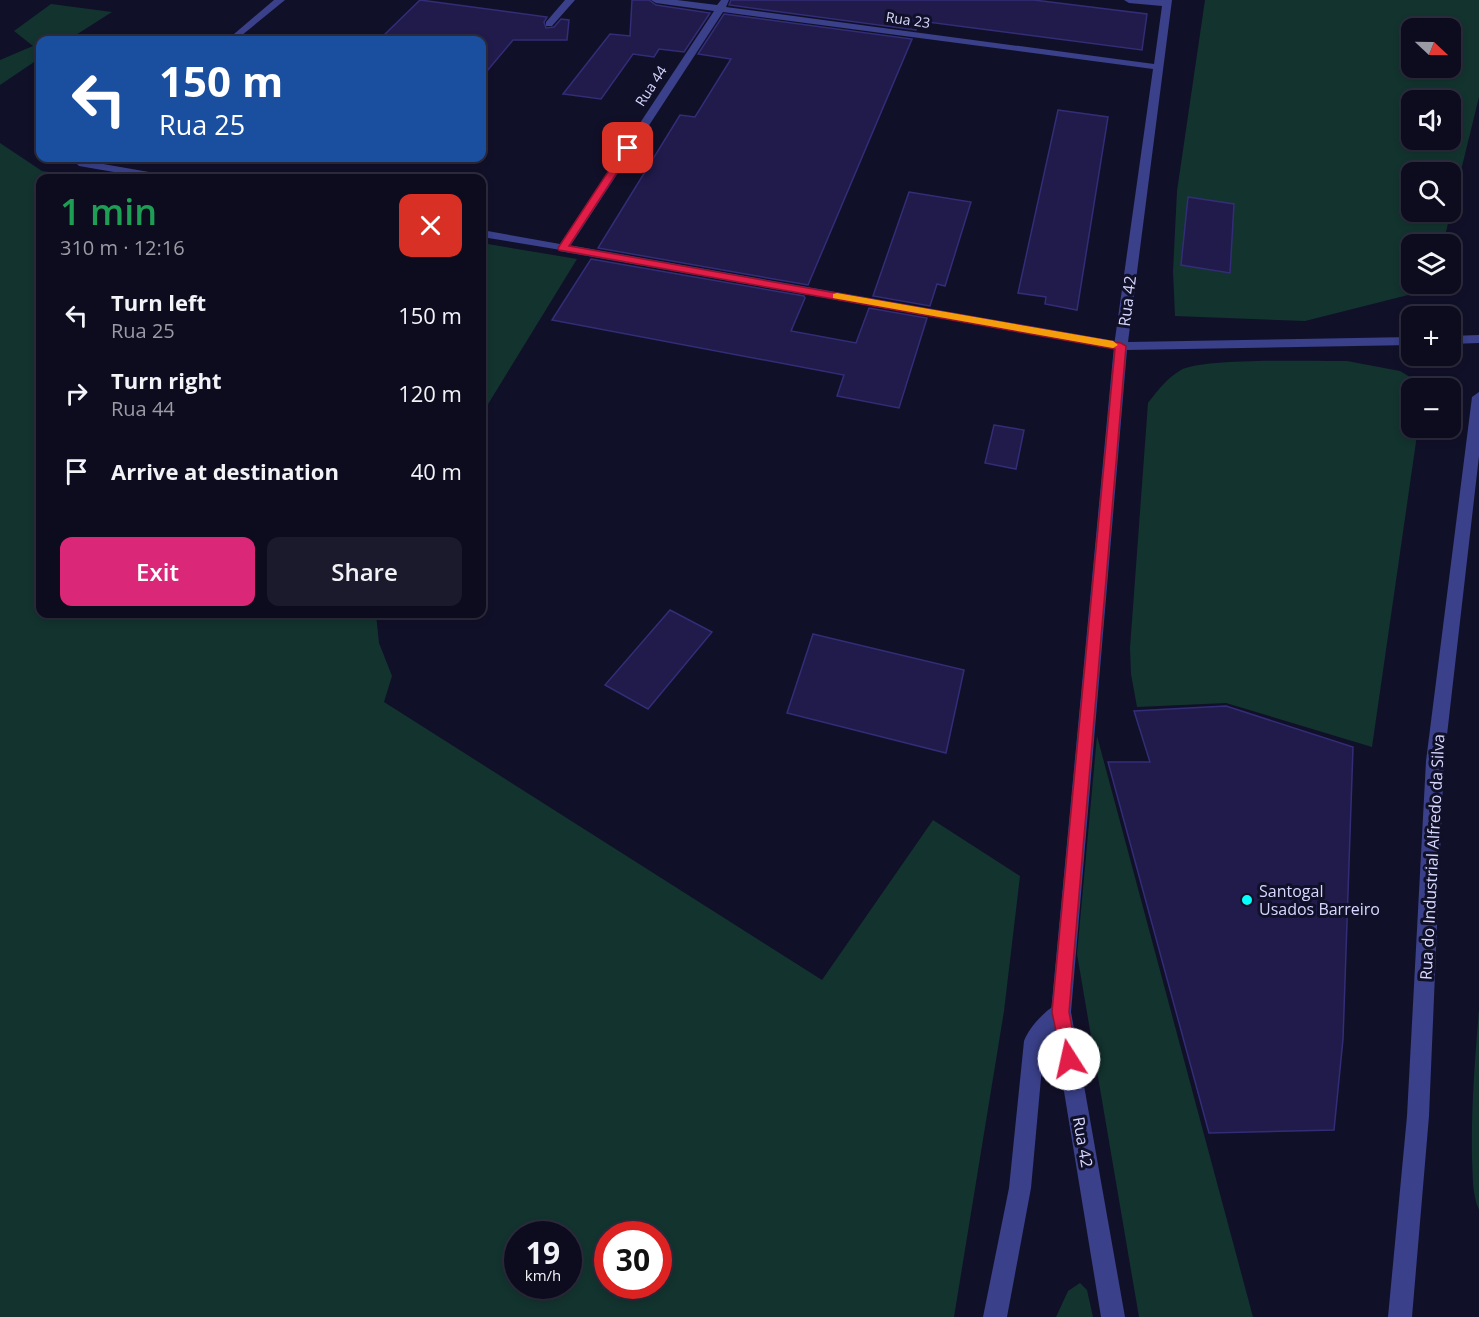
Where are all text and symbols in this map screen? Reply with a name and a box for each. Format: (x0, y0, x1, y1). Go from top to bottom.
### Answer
street label: Rua 23 (885, 7, 932, 32)
north arrow (1401, 18, 1461, 78)
map controls (1401, 18, 1461, 438)
text: 150 m (159, 52, 283, 109)
icon: left (60, 60, 138, 138)
street label: Rua 44 (630, 62, 671, 110)
button: sound (1401, 90, 1461, 150)
text: Rua 25 (159, 106, 245, 143)
pin (602, 122, 653, 173)
icon: arrive (611, 131, 644, 164)
button: search (1401, 162, 1461, 222)
text: 1 min (60, 187, 157, 236)
button: close (399, 194, 462, 257)
text: 310 m · 12:16 (60, 234, 185, 261)
button: layers (1401, 234, 1461, 294)
street label: Rua 42 (1113, 274, 1141, 328)
text: Turn left (111, 287, 206, 317)
icon: left (60, 299, 93, 332)
text: 150 m (398, 300, 462, 330)
button: + (1401, 306, 1461, 366)
text: Rua 25 (111, 317, 175, 344)
text: Turn right (111, 365, 222, 395)
icon: right (60, 377, 93, 410)
text: 120 m (398, 378, 462, 408)
button: − (1401, 378, 1461, 438)
text: Rua 44 (111, 395, 175, 422)
icon: arrive (60, 455, 93, 488)
text: Arrive at destination (111, 456, 339, 486)
text: 40 m (411, 456, 462, 486)
button: Exit (60, 537, 255, 606)
button: Share (267, 537, 462, 606)
street label: Rua do Industrial Alfredo da Silva (1415, 733, 1449, 981)
place label: Santogal Usados Barreiro (1259, 880, 1380, 920)
marker: Santogal Usados Barreiro (1240, 893, 1254, 907)
position arrow (1037, 1027, 1101, 1091)
street label: Rua 42 (1068, 1115, 1098, 1169)
speed limit sign: 30 (594, 1221, 672, 1299)
text: 19 (526, 1232, 560, 1273)
text: km/h (525, 1265, 561, 1285)

